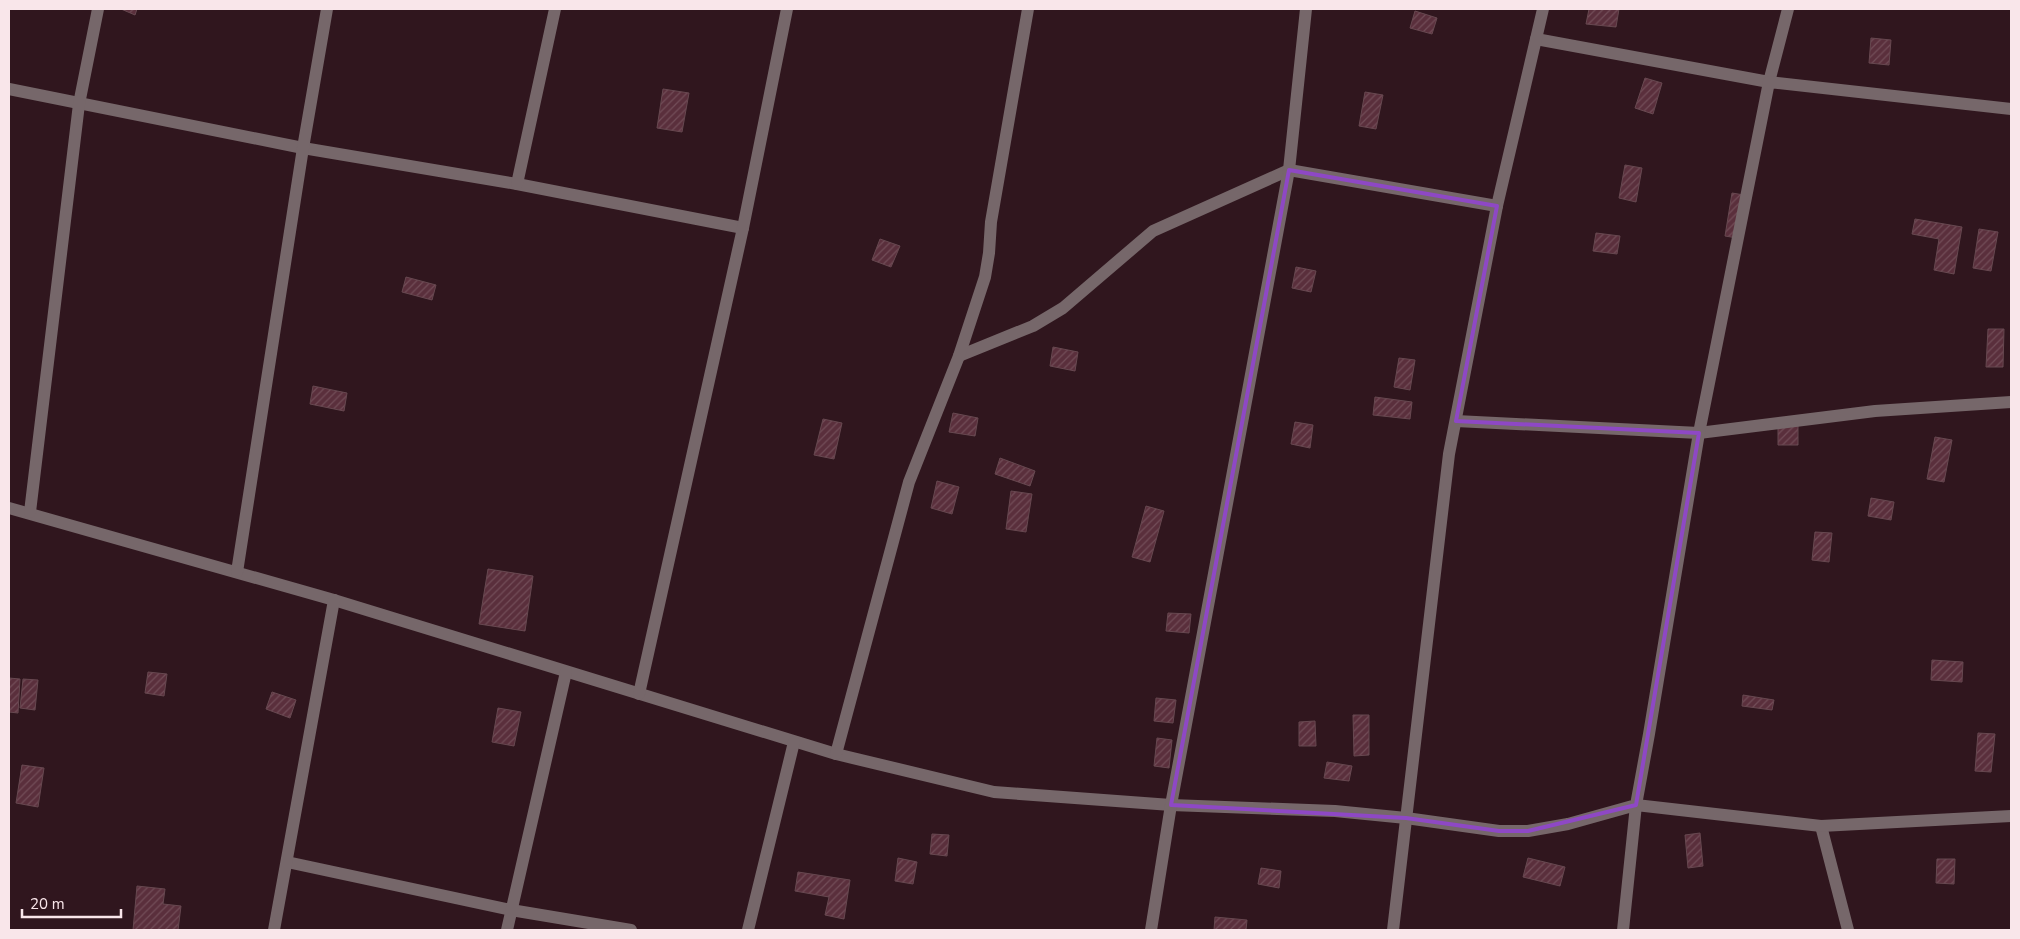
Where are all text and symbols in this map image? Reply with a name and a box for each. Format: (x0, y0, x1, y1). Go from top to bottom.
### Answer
scale bar (22, 886, 121, 918)
text: 20 m (30, 894, 65, 914)

